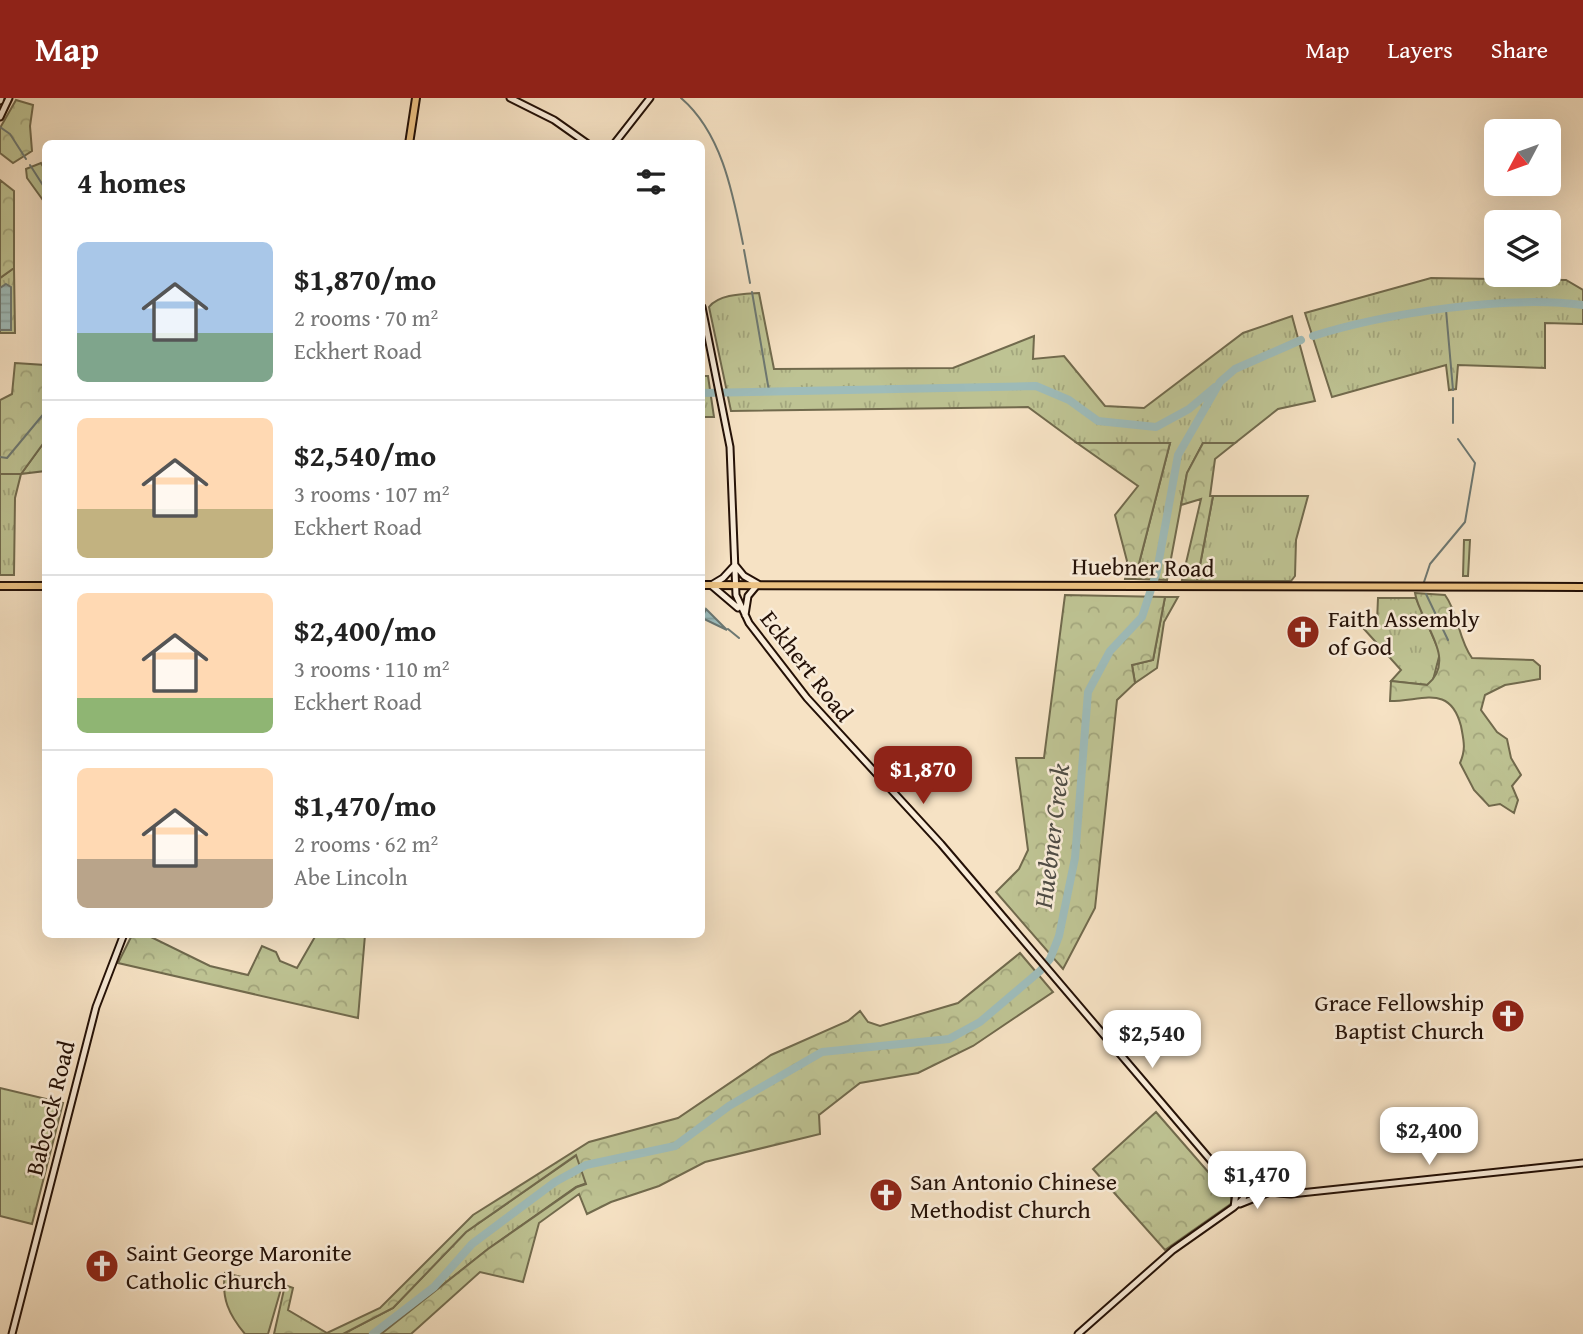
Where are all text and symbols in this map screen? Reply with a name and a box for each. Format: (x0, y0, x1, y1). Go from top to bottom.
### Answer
text: Map (35, 25, 99, 73)
text: Map (1306, 32, 1349, 67)
text: Layers (1387, 32, 1453, 67)
text: Share (1491, 32, 1548, 67)
north arrow (1484, 119, 1561, 196)
map controls (1484, 119, 1561, 287)
text: 4 homes (77, 160, 186, 204)
icon: filters (632, 163, 670, 201)
button: layers (1484, 210, 1561, 287)
text: $1,870/mo (294, 257, 436, 301)
icon: home (133, 270, 217, 354)
text: 2 rooms · 70 m² (294, 301, 438, 334)
text: Eckhert Road (294, 334, 422, 367)
text: $2,540/mo (294, 433, 436, 477)
icon: home (133, 446, 217, 530)
text: 3 rooms · 107 m² (294, 477, 449, 510)
text: Eckhert Road (294, 510, 422, 543)
street label: Huebner Road (1071, 548, 1215, 586)
place label: Faith Assembly of God (1328, 601, 1480, 664)
street label: Eckhert Road (752, 603, 862, 729)
text: $2,400/mo (294, 608, 436, 652)
church icon: Faith Assembly of God (1284, 613, 1322, 651)
icon: home (133, 621, 217, 705)
text: 3 rooms · 110 m² (294, 652, 449, 685)
text: Eckhert Road (294, 685, 422, 718)
pin: $1,870 (866, 746, 980, 806)
text: $1,870 (890, 752, 956, 785)
water label: Huebner Creek (1023, 761, 1079, 912)
text: $1,470/mo (294, 783, 436, 827)
icon: home (133, 796, 217, 880)
text: 2 rooms · 62 m² (294, 827, 438, 860)
text: Abe Lincoln (294, 860, 408, 893)
place label: Grace Fellowship Baptist Church (1315, 985, 1485, 1048)
church icon: Grace Fellowship Baptist Church (1489, 997, 1527, 1035)
pin: $2,540 (1095, 1010, 1209, 1070)
text: $2,540 (1119, 1016, 1185, 1049)
street label: Babcock Road (16, 1037, 84, 1179)
pin: $2,400 (1372, 1108, 1486, 1167)
text: $2,400 (1396, 1113, 1462, 1146)
pin: $1,470 (1200, 1152, 1314, 1211)
text: $1,470 (1224, 1157, 1290, 1190)
place label: San Antonio Chinese Methodist Church (910, 1164, 1117, 1227)
church icon: San Antonio Chinese Methodist Church (867, 1176, 905, 1214)
place label: Saint George Maronite Catholic Church (126, 1235, 352, 1298)
church icon: Saint George Maronite Catholic Church (83, 1247, 121, 1285)

